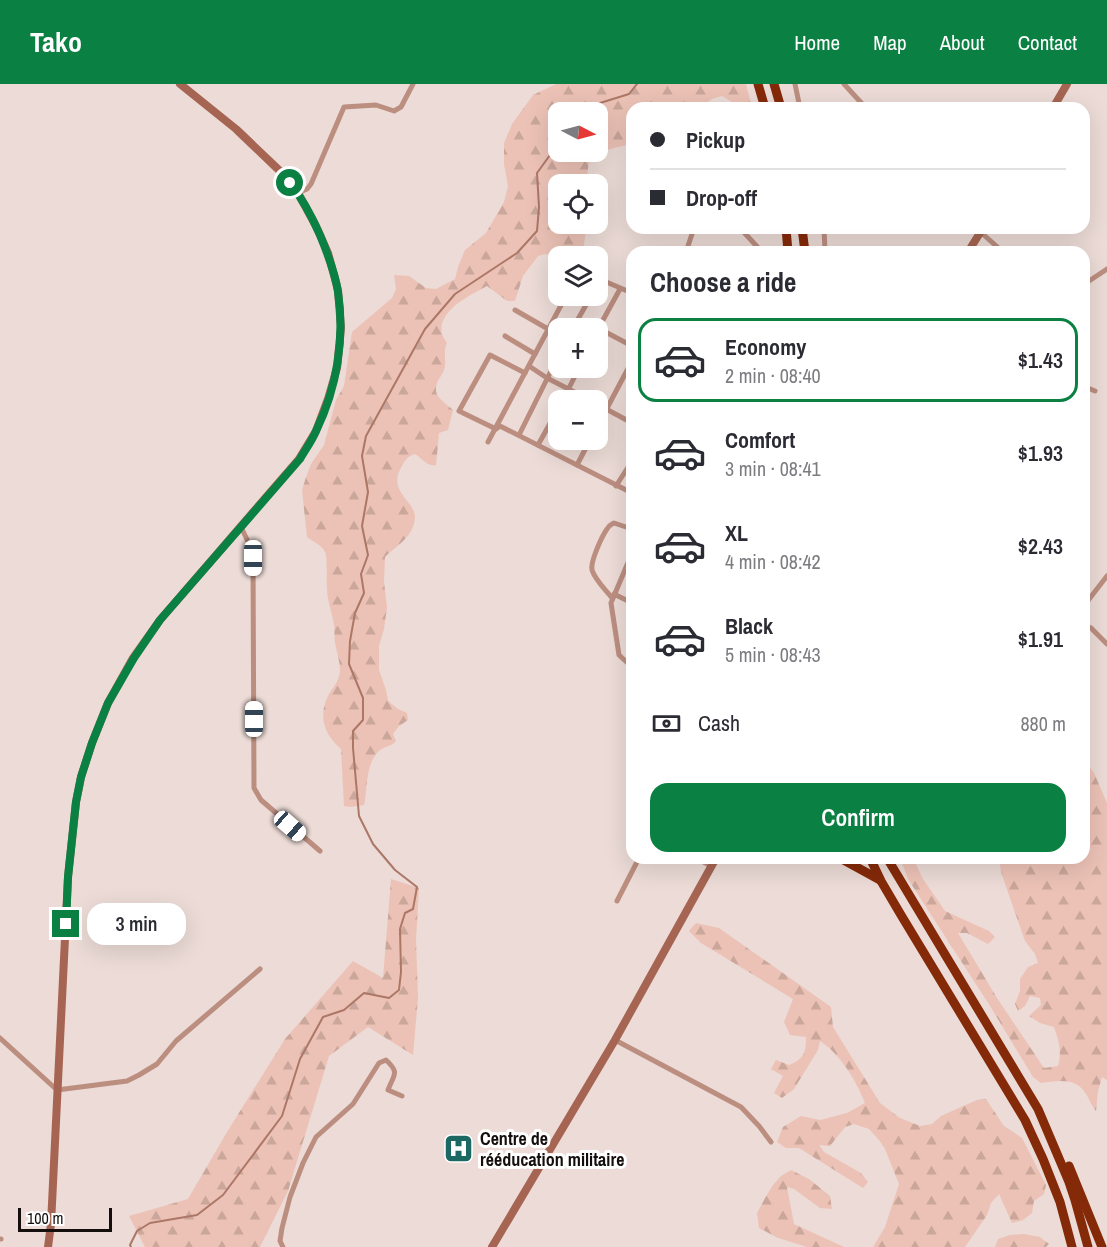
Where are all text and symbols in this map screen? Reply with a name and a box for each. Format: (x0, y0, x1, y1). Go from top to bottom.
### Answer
text: Tako (30, 23, 82, 61)
text: Home (794, 28, 840, 57)
text: Map (873, 28, 907, 57)
text: About (940, 28, 985, 57)
text: Contact (1018, 28, 1077, 57)
north arrow (548, 102, 608, 162)
map controls (548, 102, 608, 450)
text: Pickup (686, 125, 745, 155)
route start (276, 169, 303, 196)
button: locate (548, 174, 608, 234)
text: Drop-off (686, 183, 757, 213)
button: layers (548, 246, 608, 306)
text: Choose a ride (650, 264, 796, 300)
button: + (548, 318, 608, 378)
text: Economy (725, 332, 806, 362)
icon: car (653, 333, 707, 387)
text: $1.43 (1018, 345, 1063, 375)
text: 2 min · 08:40 (725, 362, 821, 389)
button: − (548, 390, 608, 450)
text: Comfort (725, 425, 795, 455)
icon: car (653, 426, 707, 480)
text: $1.93 (1018, 438, 1063, 468)
text: 3 min · 08:41 (725, 455, 821, 482)
text: XL (725, 518, 748, 548)
icon: car (653, 519, 707, 573)
text: $2.43 (1018, 531, 1063, 561)
car (244, 540, 262, 576)
text: 4 min · 08:42 (725, 548, 821, 575)
text: Black (725, 611, 773, 641)
icon: car (653, 612, 707, 666)
text: $1.91 (1018, 624, 1063, 654)
text: 5 min · 08:43 (725, 641, 821, 668)
car (245, 701, 263, 737)
icon: cash (650, 707, 683, 740)
text: Cash (698, 708, 740, 738)
text: 880 m (1020, 710, 1066, 737)
button: Confirm (650, 783, 1066, 852)
car (271, 807, 309, 845)
callout: 3 min (87, 903, 186, 945)
route end (52, 910, 79, 937)
text: 3 min (115, 910, 158, 937)
place label: Centre de rééducation militaire (480, 1126, 624, 1172)
hospital icon: Centre de rééducation militaire (443, 1132, 475, 1164)
scale bar (18, 1205, 112, 1232)
text: 100 m (27, 1207, 63, 1229)

